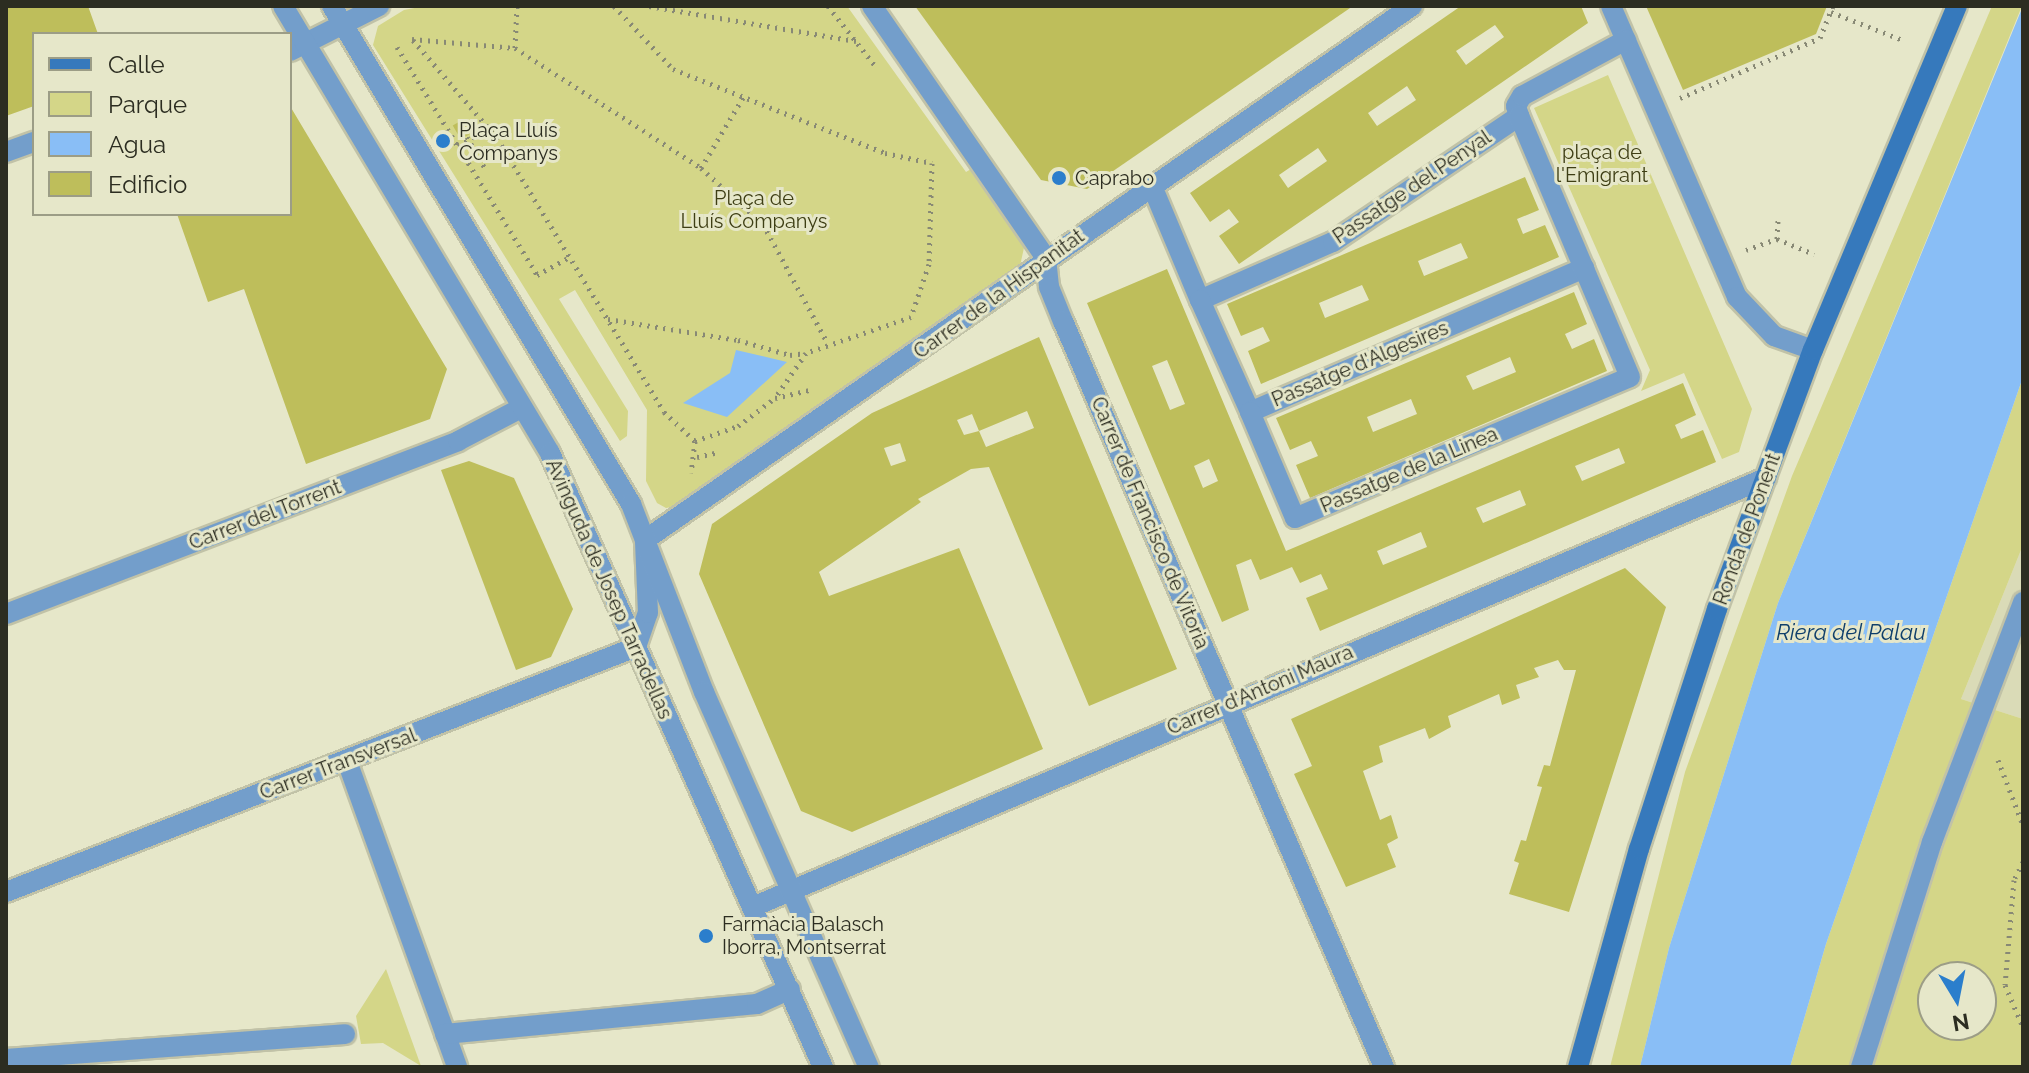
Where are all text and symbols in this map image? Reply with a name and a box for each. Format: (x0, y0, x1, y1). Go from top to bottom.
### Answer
legend (32, 32, 292, 216)
text: Calle (108, 50, 165, 79)
text: Parque (108, 90, 187, 119)
place label: Plaça Lluís Companys (459, 118, 558, 165)
street label: Passatge del Penyal (1328, 125, 1496, 249)
text: Agua (108, 130, 166, 159)
marker: Plaça Lluís Companys (434, 132, 452, 150)
park label: plaça de l'Emigrant (1556, 140, 1648, 187)
place label: Caprabo (1075, 166, 1154, 190)
marker: Caprabo (1050, 169, 1068, 187)
text: Edificio (108, 170, 187, 199)
park label: Plaça de Lluís Companys (680, 186, 828, 233)
street label: Carrer de la Hispanitat (909, 224, 1089, 364)
street label: Passatge d'Algesires (1268, 316, 1452, 412)
street label: Carrer de Francisco de Vitoria (1086, 393, 1214, 653)
street label: Passatge de la Linea (1317, 422, 1501, 518)
street label: Ronda de Ponent (1708, 450, 1786, 608)
street label: Avinguda de Josep Tarradellas (540, 455, 678, 723)
street label: Carrer del Torrent (185, 475, 345, 555)
water label: Riera del Palau (1776, 620, 1926, 646)
street label: Carrer d'Antoni Maura (1163, 640, 1357, 740)
street label: Carrer Transversal (256, 723, 420, 805)
place label: Farmàcia Balasch Iborra, Montserrat (722, 912, 886, 959)
marker: Farmàcia Balasch Iborra, Montserrat (697, 927, 715, 945)
north arrow (1917, 961, 1997, 1041)
text: N (1950, 1008, 1971, 1037)

